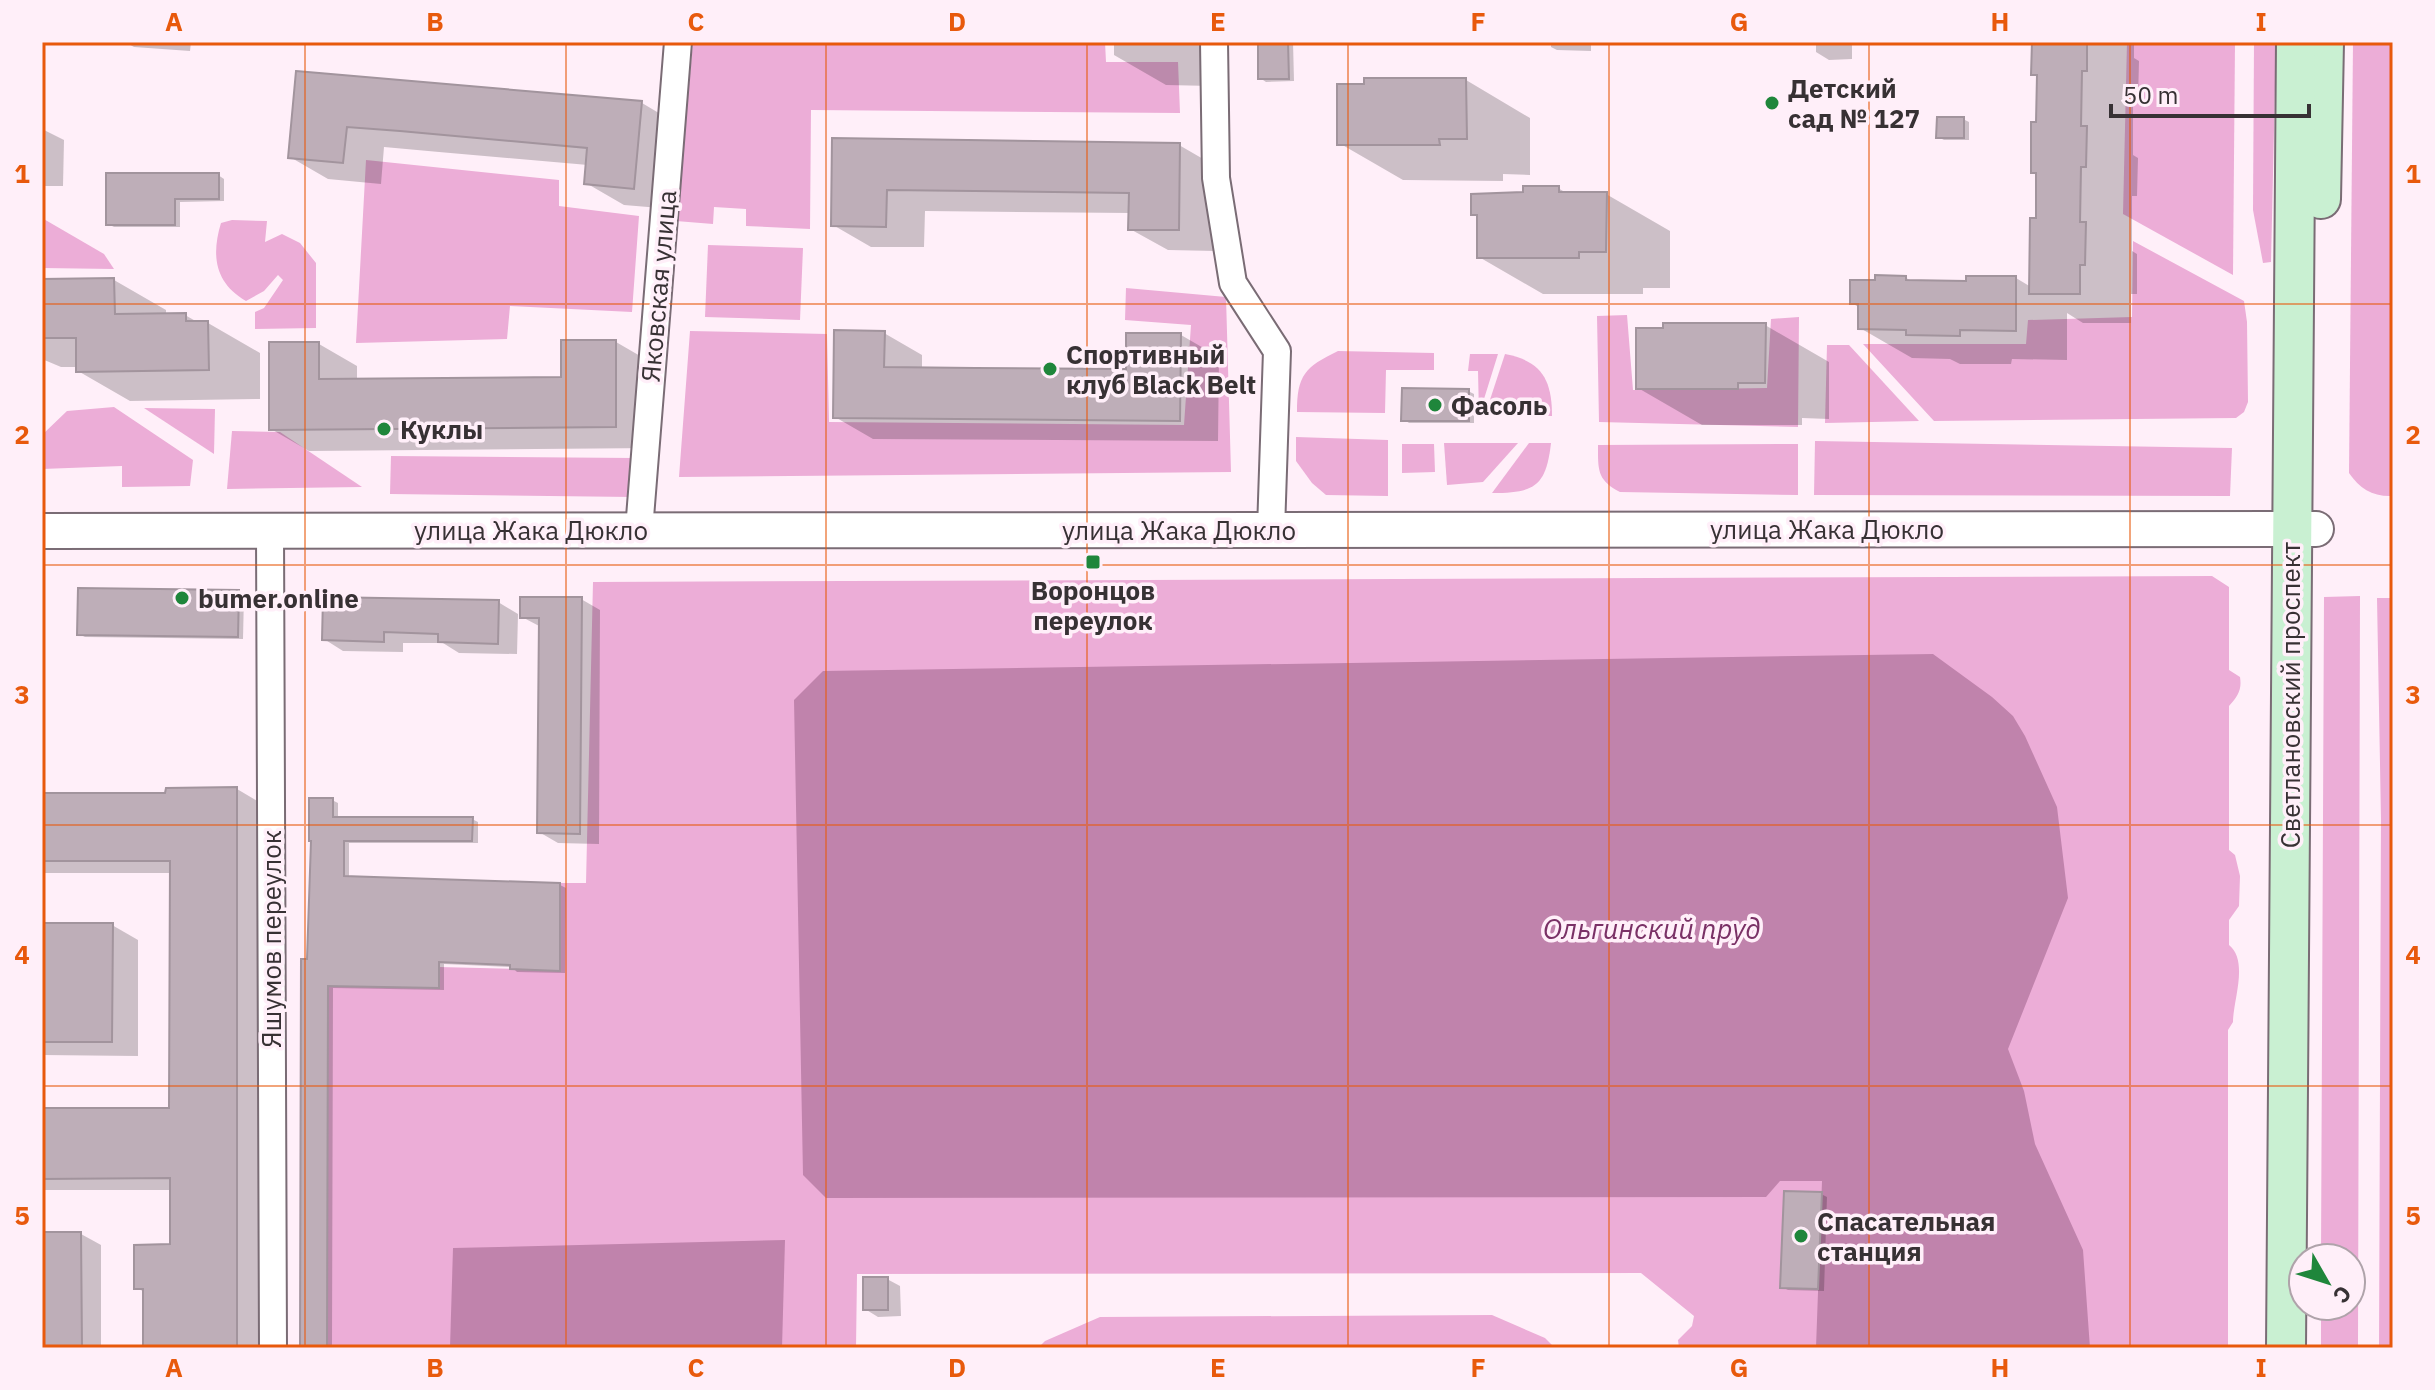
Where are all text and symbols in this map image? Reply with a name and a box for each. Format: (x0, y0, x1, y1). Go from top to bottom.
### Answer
text: A (165, 4, 183, 38)
text: B (426, 4, 444, 38)
text: C (688, 4, 705, 38)
text: D (948, 4, 966, 38)
text: E (1210, 4, 1226, 38)
text: F (1470, 4, 1486, 38)
text: G (1730, 4, 1748, 38)
text: H (1991, 4, 2009, 38)
text: I (2255, 4, 2267, 38)
scale bar (2111, 68, 2309, 118)
place label: Детский сад № 127 (1788, 71, 1920, 135)
text: 50 m (2123, 79, 2178, 111)
marker: Детский сад № 127 (1763, 94, 1781, 112)
text: 1 (14, 156, 30, 190)
text: 1 (2405, 156, 2421, 190)
street label: Яковская улица (633, 188, 683, 383)
place label: Спортивный клуб Black Belt (1066, 337, 1256, 401)
marker: Спортивный клуб Black Belt (1041, 360, 1059, 378)
place label: Фасоль (1451, 388, 1547, 422)
marker: Фасоль (1426, 396, 1444, 414)
place label: Куклы (400, 412, 483, 446)
text: 2 (14, 417, 30, 451)
text: 2 (2405, 417, 2421, 451)
marker: Куклы (375, 420, 393, 438)
street label: улица Жака Дюкло (1710, 512, 1944, 546)
street label: улица Жака Дюкло (414, 513, 648, 547)
street label: улица Жака Дюкло (1062, 513, 1296, 547)
street label: Светлановский проспект (2273, 542, 2307, 848)
marker: Воронцов переулок (1084, 553, 1102, 571)
place label: Воронцов переулок (1031, 573, 1155, 637)
place label: bumer.online (198, 581, 359, 615)
marker: bumer.online (173, 589, 191, 607)
text: 3 (14, 677, 30, 711)
text: 3 (2405, 677, 2421, 711)
street label: Яшумов переулок (254, 830, 288, 1048)
water label: Ольгинский пруд (1543, 910, 1761, 947)
text: 4 (14, 937, 30, 971)
text: 4 (2405, 937, 2421, 971)
text: 5 (14, 1198, 30, 1232)
text: 5 (2405, 1198, 2421, 1232)
place label: Спасательная станция (1817, 1204, 1996, 1268)
marker: Спасательная станция (1792, 1227, 1810, 1245)
north arrow (2287, 1242, 2367, 1322)
text: С (2327, 1280, 2359, 1310)
text: A (165, 1350, 183, 1384)
text: B (426, 1350, 444, 1384)
text: C (688, 1350, 705, 1384)
text: D (948, 1350, 966, 1384)
text: E (1210, 1350, 1226, 1384)
text: F (1470, 1350, 1486, 1384)
text: G (1730, 1350, 1748, 1384)
text: H (1991, 1350, 2009, 1384)
text: I (2255, 1350, 2267, 1384)

